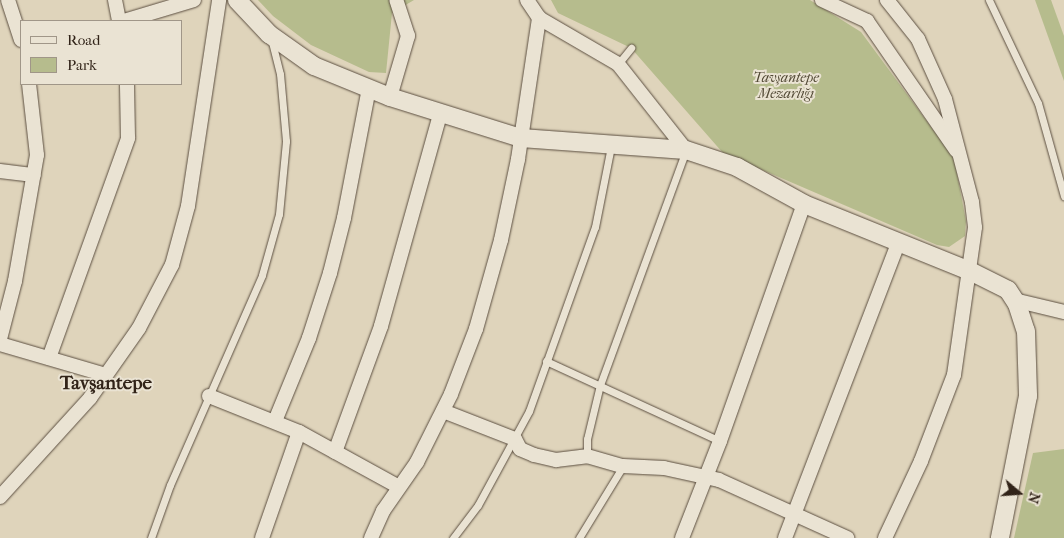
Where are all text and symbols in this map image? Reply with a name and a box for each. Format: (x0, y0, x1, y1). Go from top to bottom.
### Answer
legend (20, 20, 182, 85)
text: Road (67, 31, 100, 49)
text: Park (67, 56, 97, 74)
park label: Tavşantepe Mezarlığı (753, 70, 819, 102)
district label: Tavşantepe (60, 373, 152, 395)
north arrow (994, 468, 1044, 518)
text: N (1024, 490, 1043, 505)

